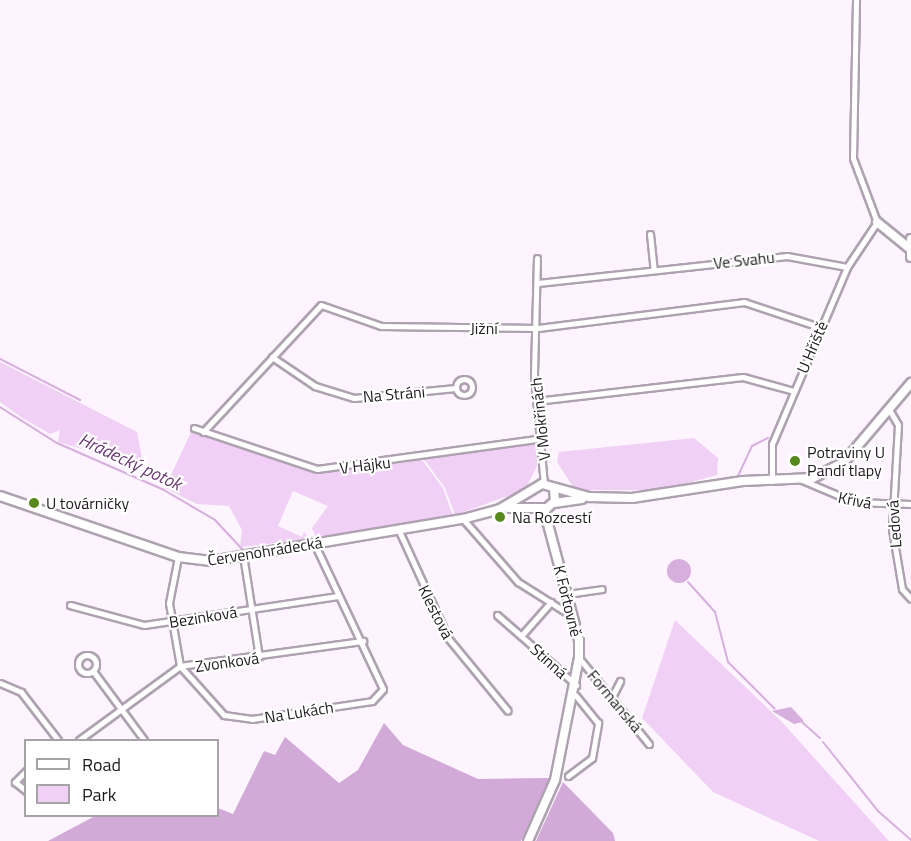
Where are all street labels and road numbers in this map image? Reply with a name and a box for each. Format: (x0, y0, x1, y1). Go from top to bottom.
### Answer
street label: Ve Svahu (712, 247, 776, 273)
street label: Jižní (470, 318, 498, 338)
street label: U Hřiště (792, 318, 832, 376)
street label: V Mokřinách (526, 376, 554, 462)
street label: Na Stráni (362, 382, 426, 406)
street label: V Hájku (338, 452, 392, 478)
street label: Křivá (837, 487, 873, 513)
street label: Ledová (883, 499, 905, 549)
street label: Červenohrádecká (206, 532, 324, 570)
street label: K Fořtovně (550, 563, 586, 639)
street label: Klestová (414, 582, 458, 642)
street label: Bezinková (168, 602, 238, 632)
street label: Stinná (527, 640, 571, 682)
street label: Zvonková (194, 648, 260, 676)
street label: Formanská (583, 666, 647, 736)
street label: Na Lukách (263, 697, 335, 727)

